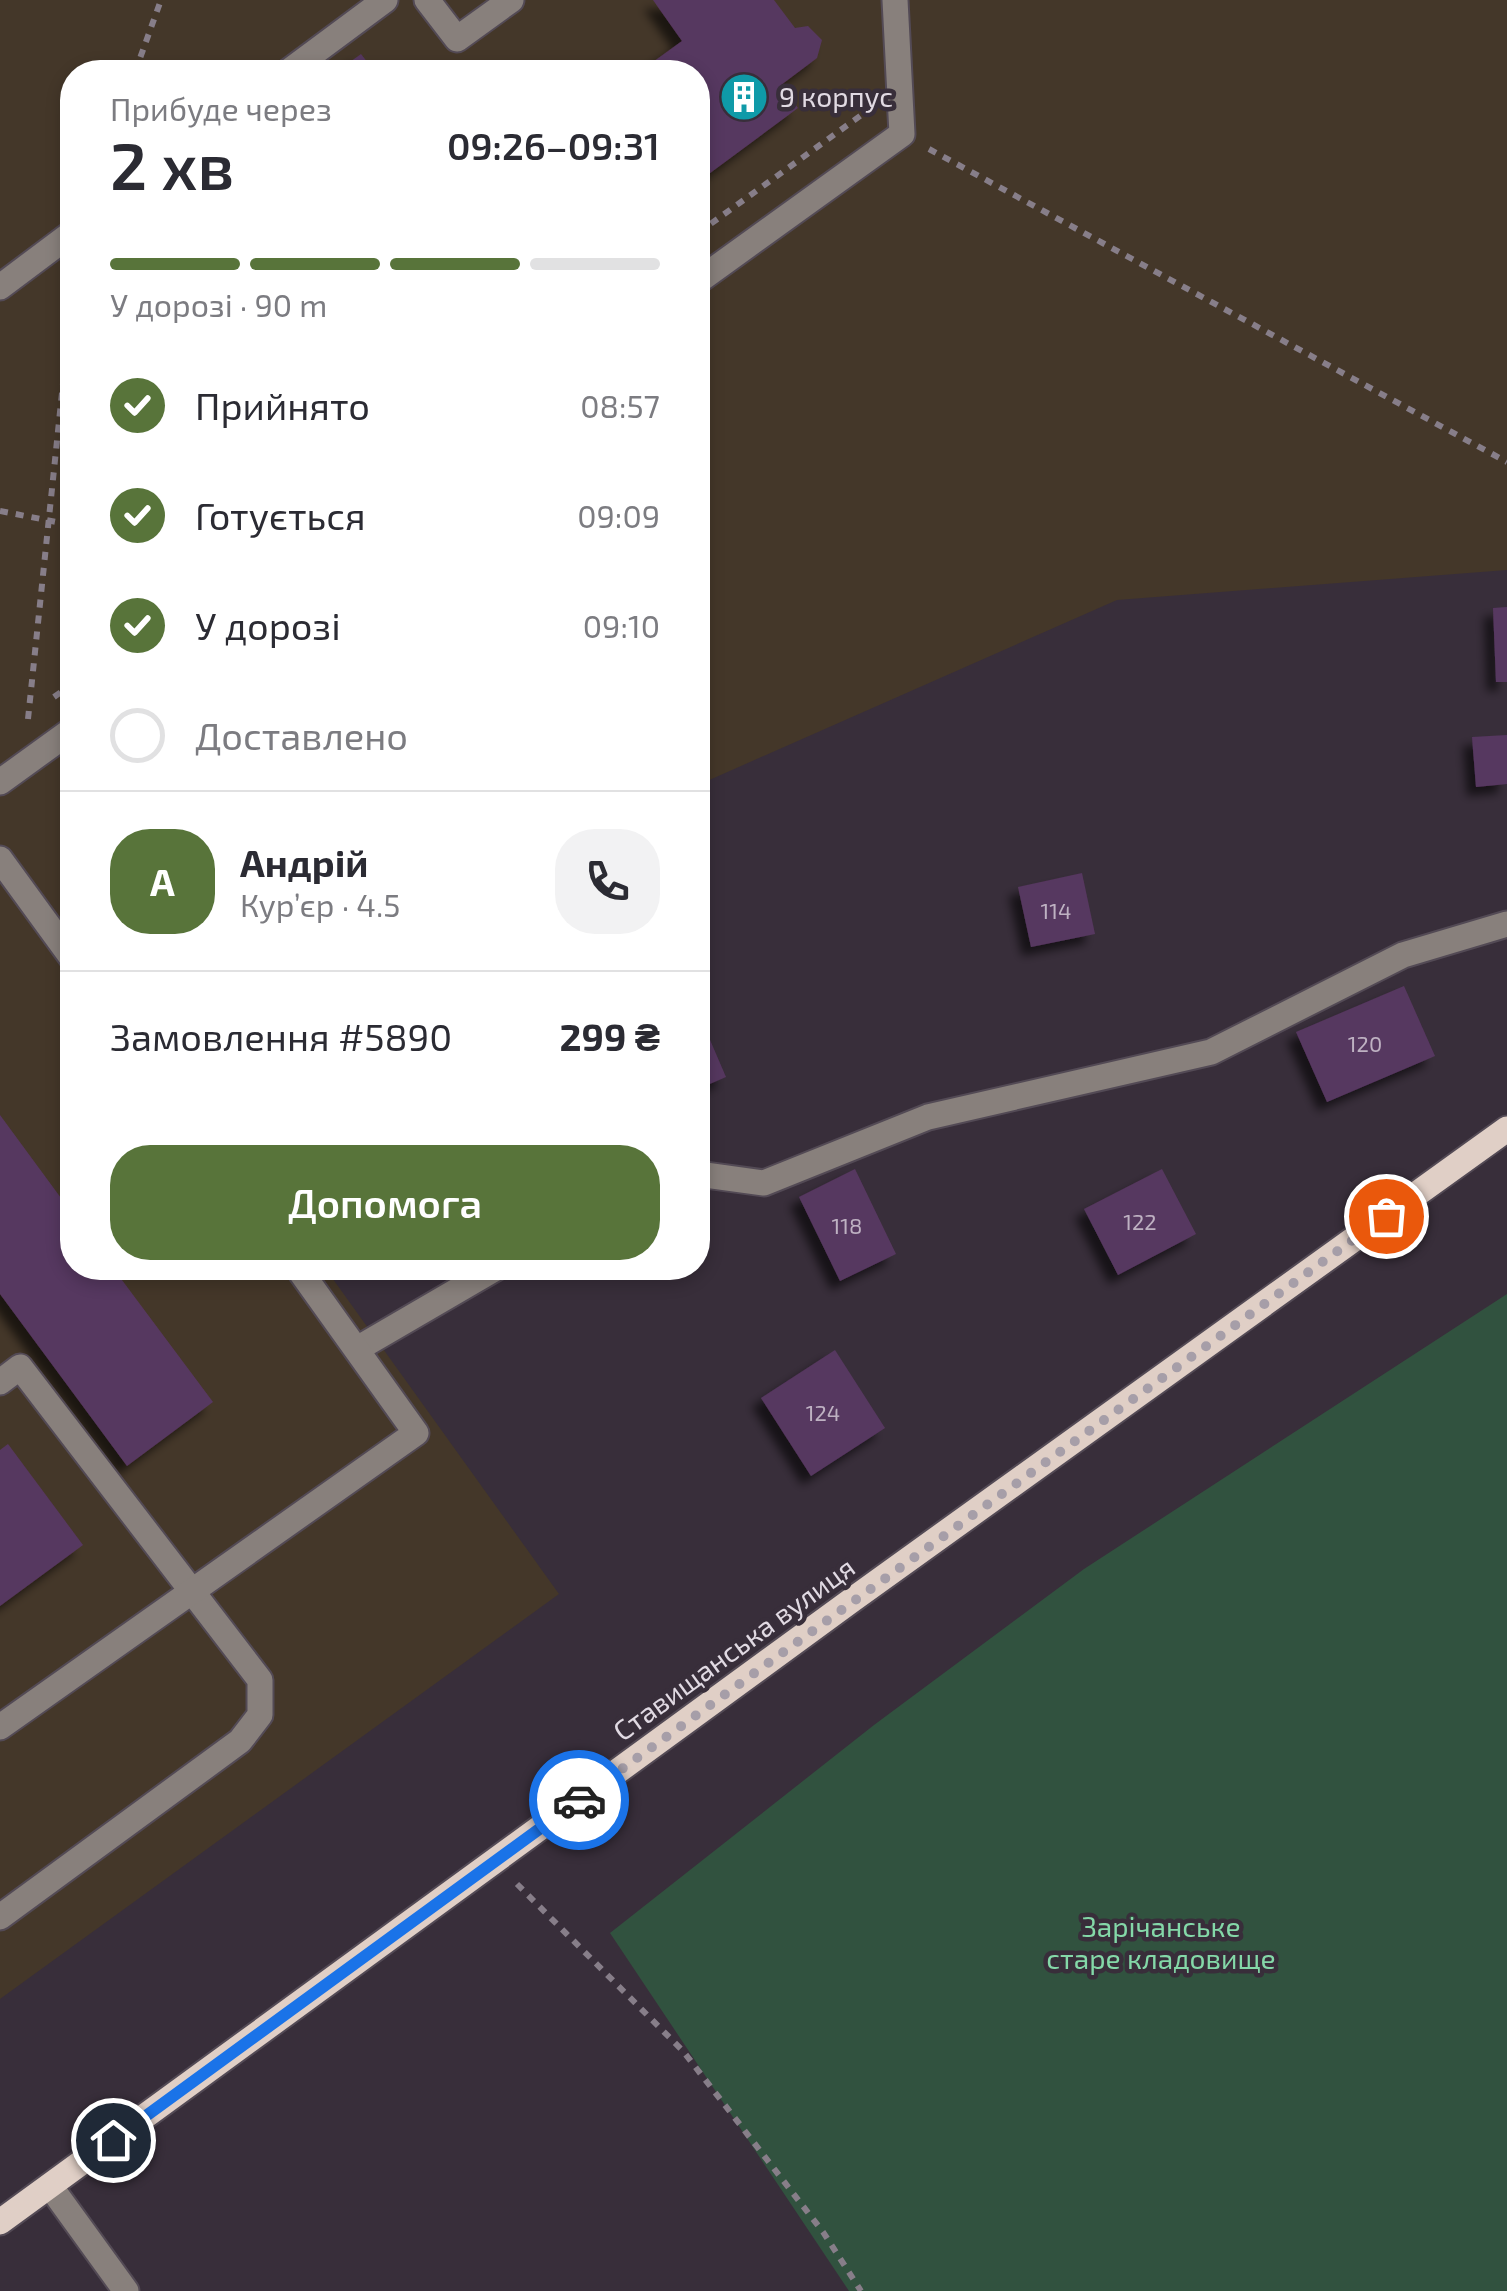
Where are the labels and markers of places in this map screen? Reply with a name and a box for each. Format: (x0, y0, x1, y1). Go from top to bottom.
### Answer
building icon: 9 корпус (718, 71, 770, 123)
place label: 9 корпус (779, 79, 893, 113)
pin (1344, 1174, 1429, 1259)
pin (71, 2098, 156, 2183)

